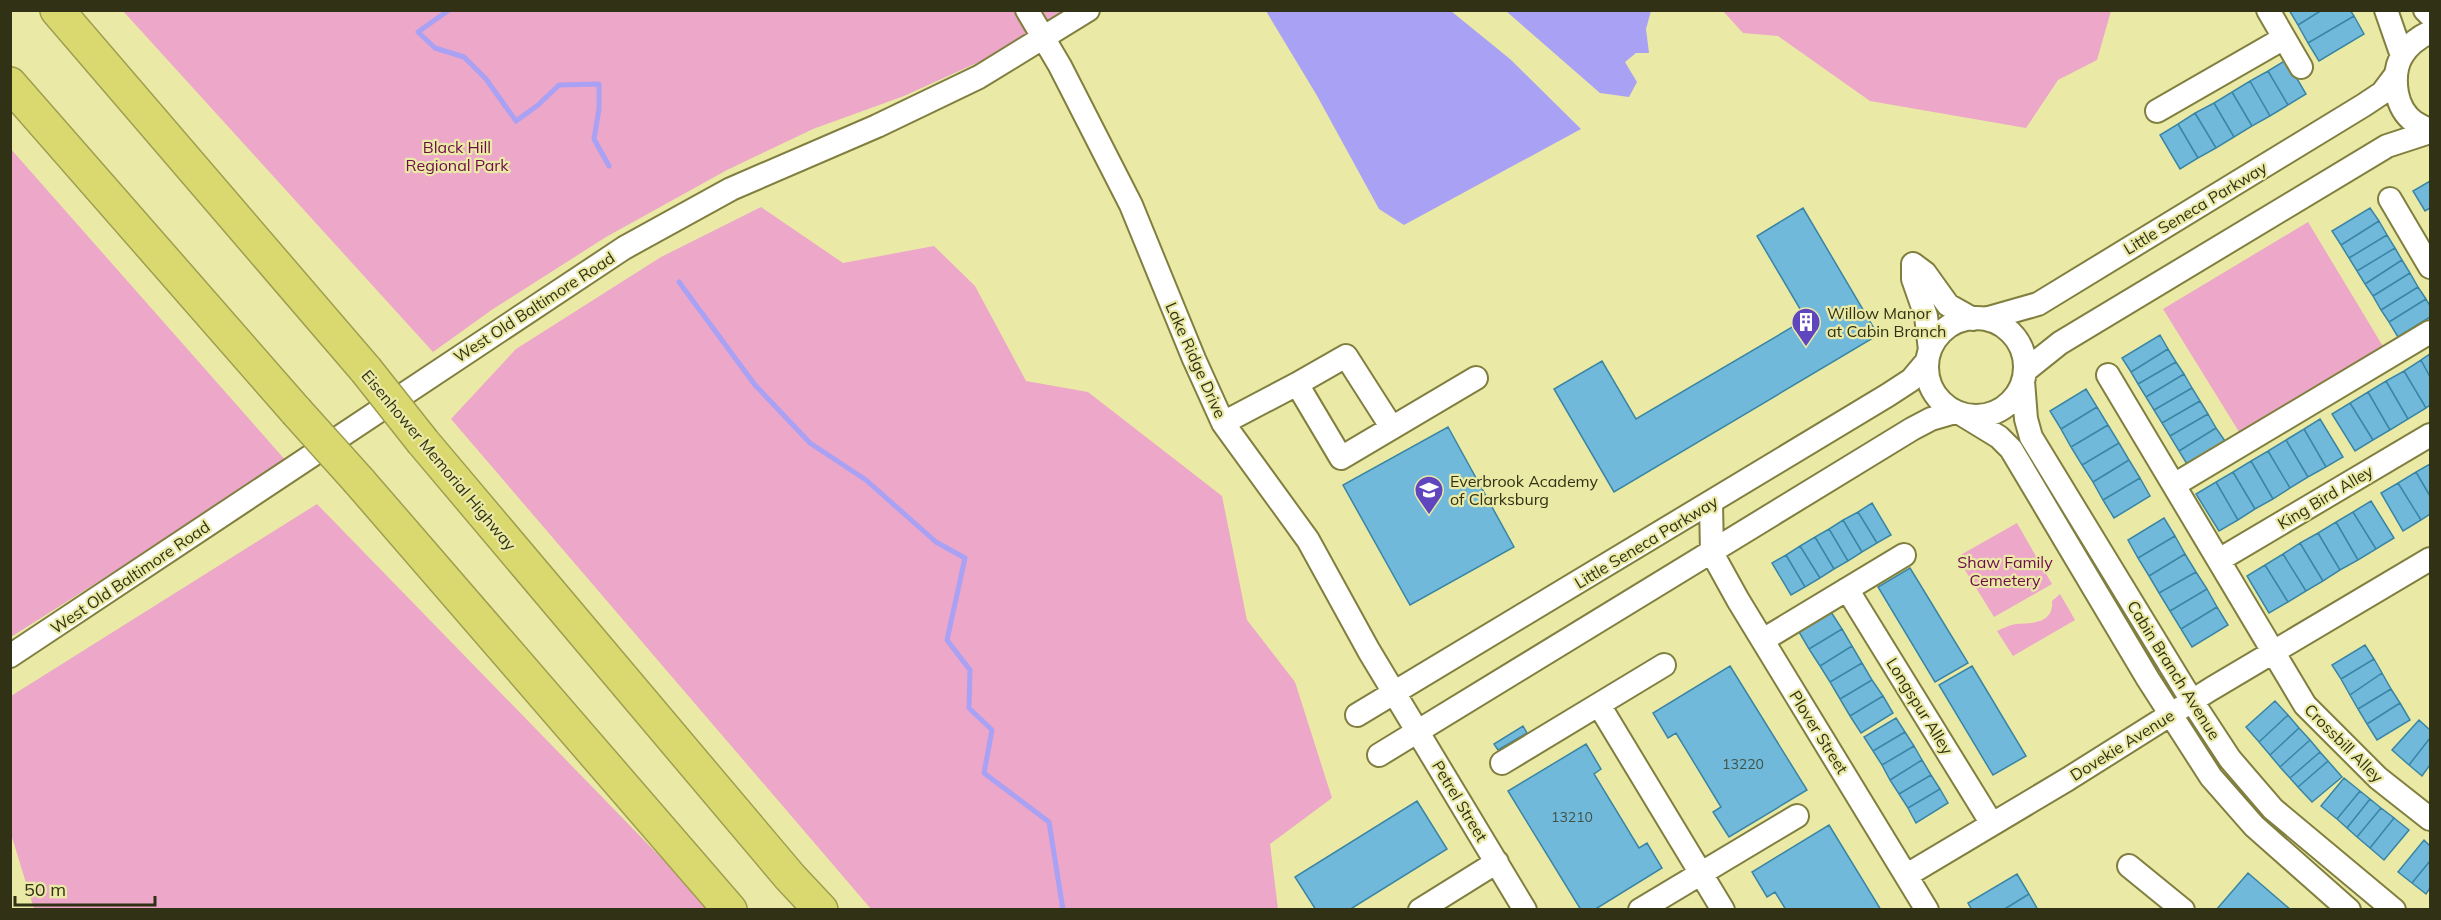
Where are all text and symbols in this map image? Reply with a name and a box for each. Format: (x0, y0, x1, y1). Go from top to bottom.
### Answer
park label: Black Hill Regional Park (406, 137, 509, 175)
street label: Little Seneca Parkway (2120, 157, 2271, 259)
street label: West Old Baltimore Road (450, 247, 618, 367)
street label: Lake Ridge Drive (1161, 299, 1231, 421)
place label: Willow Manor at Cabin Branch (1827, 303, 1947, 341)
building icon: Willow Manor at Cabin Branch (1790, 306, 1822, 348)
street label: Eisenhower Memorial Highway (358, 366, 521, 555)
street label: King Bird Alley (2274, 460, 2377, 533)
place label: Everbrook Academy of Clarksburg (1450, 471, 1599, 509)
school or university icon: Everbrook Academy of Clarksburg (1413, 474, 1445, 516)
street label: Little Seneca Parkway (1571, 491, 1722, 593)
street label: West Old Baltimore Road (47, 516, 213, 638)
park label: Shaw Family Cemetery (1957, 552, 2053, 590)
street label: Cabin Branch Avenue (2123, 597, 2225, 743)
street label: Longspur Alley (1882, 654, 1958, 758)
street label: Plover Street (1785, 687, 1853, 778)
street label: Crossbill Alley (2300, 699, 2388, 787)
street label: Dovekie Avenue (2066, 705, 2178, 785)
house number: 13220 (1722, 755, 1764, 773)
street label: Petrel Street (1428, 757, 1492, 845)
house number: 13210 (1551, 808, 1593, 826)
scale bar (15, 869, 154, 907)
text: 50 m (24, 878, 66, 901)

